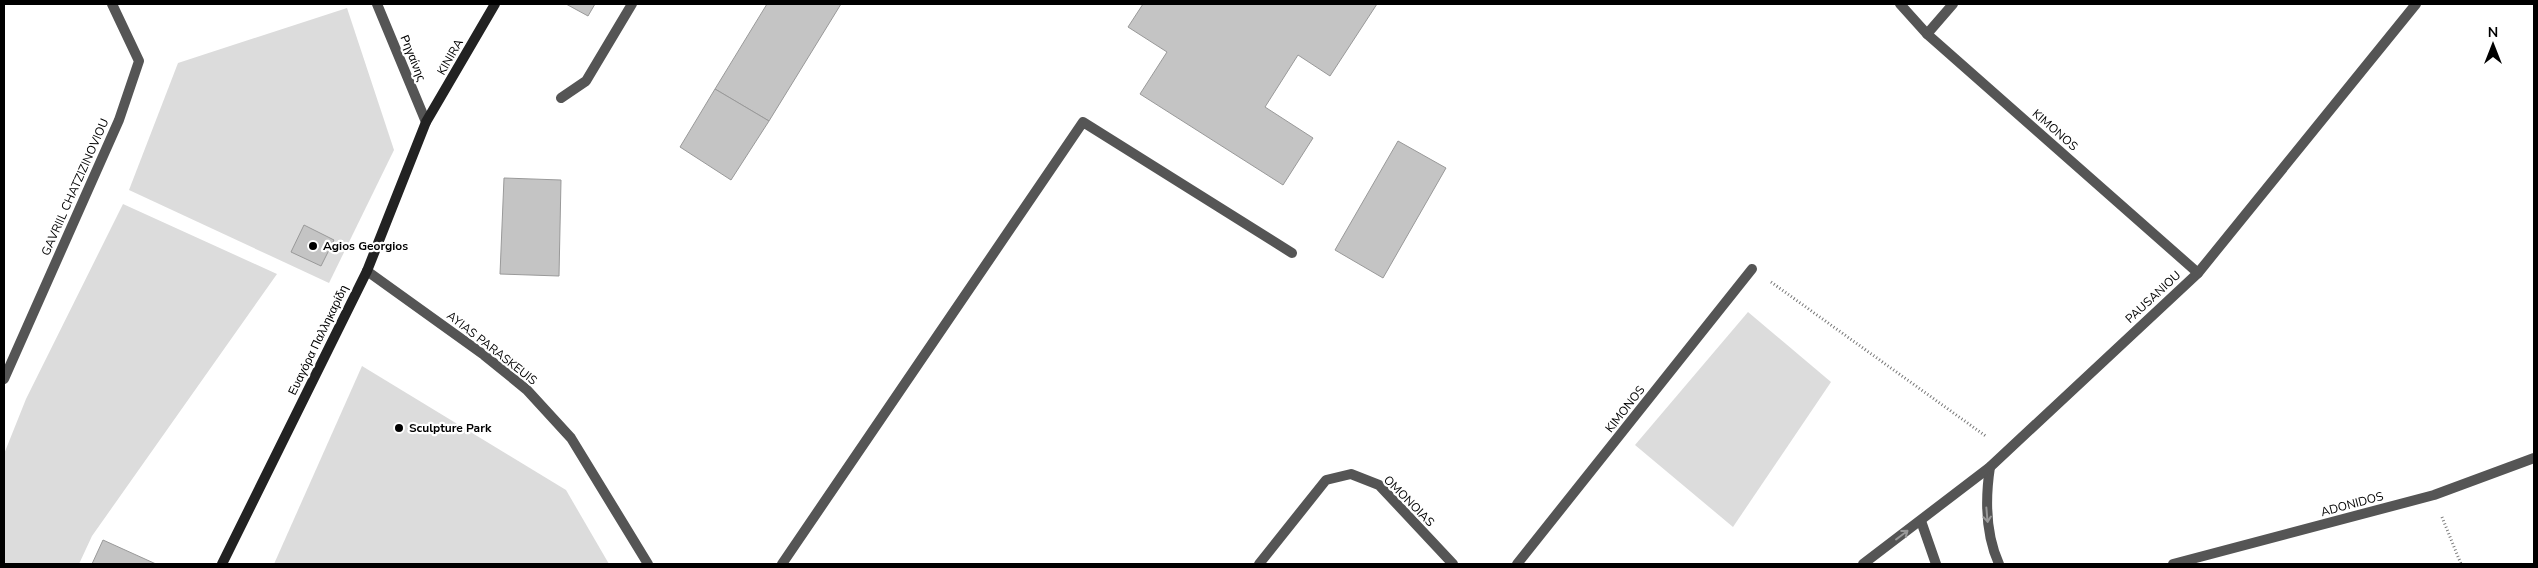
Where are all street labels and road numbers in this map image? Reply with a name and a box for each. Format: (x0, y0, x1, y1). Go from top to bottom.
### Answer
street label: Ρηγαίνης (396, 32, 430, 84)
street label: KINIRA (433, 36, 467, 78)
street label: KIMONOS (2029, 106, 2081, 154)
street label: GAVRIIL CHATZIZINOVIOU (37, 116, 113, 258)
street label: PAUSANIOU (2122, 267, 2184, 327)
street label: Ευαγόρα Παλληκαρίδη (284, 282, 352, 398)
street label: AYIAS PARASKEUIS (443, 308, 541, 388)
street label: KIMONOS (1602, 382, 1648, 436)
street label: OMONOIAS (1380, 472, 1438, 530)
street label: ADONIDOS (2319, 488, 2385, 520)

